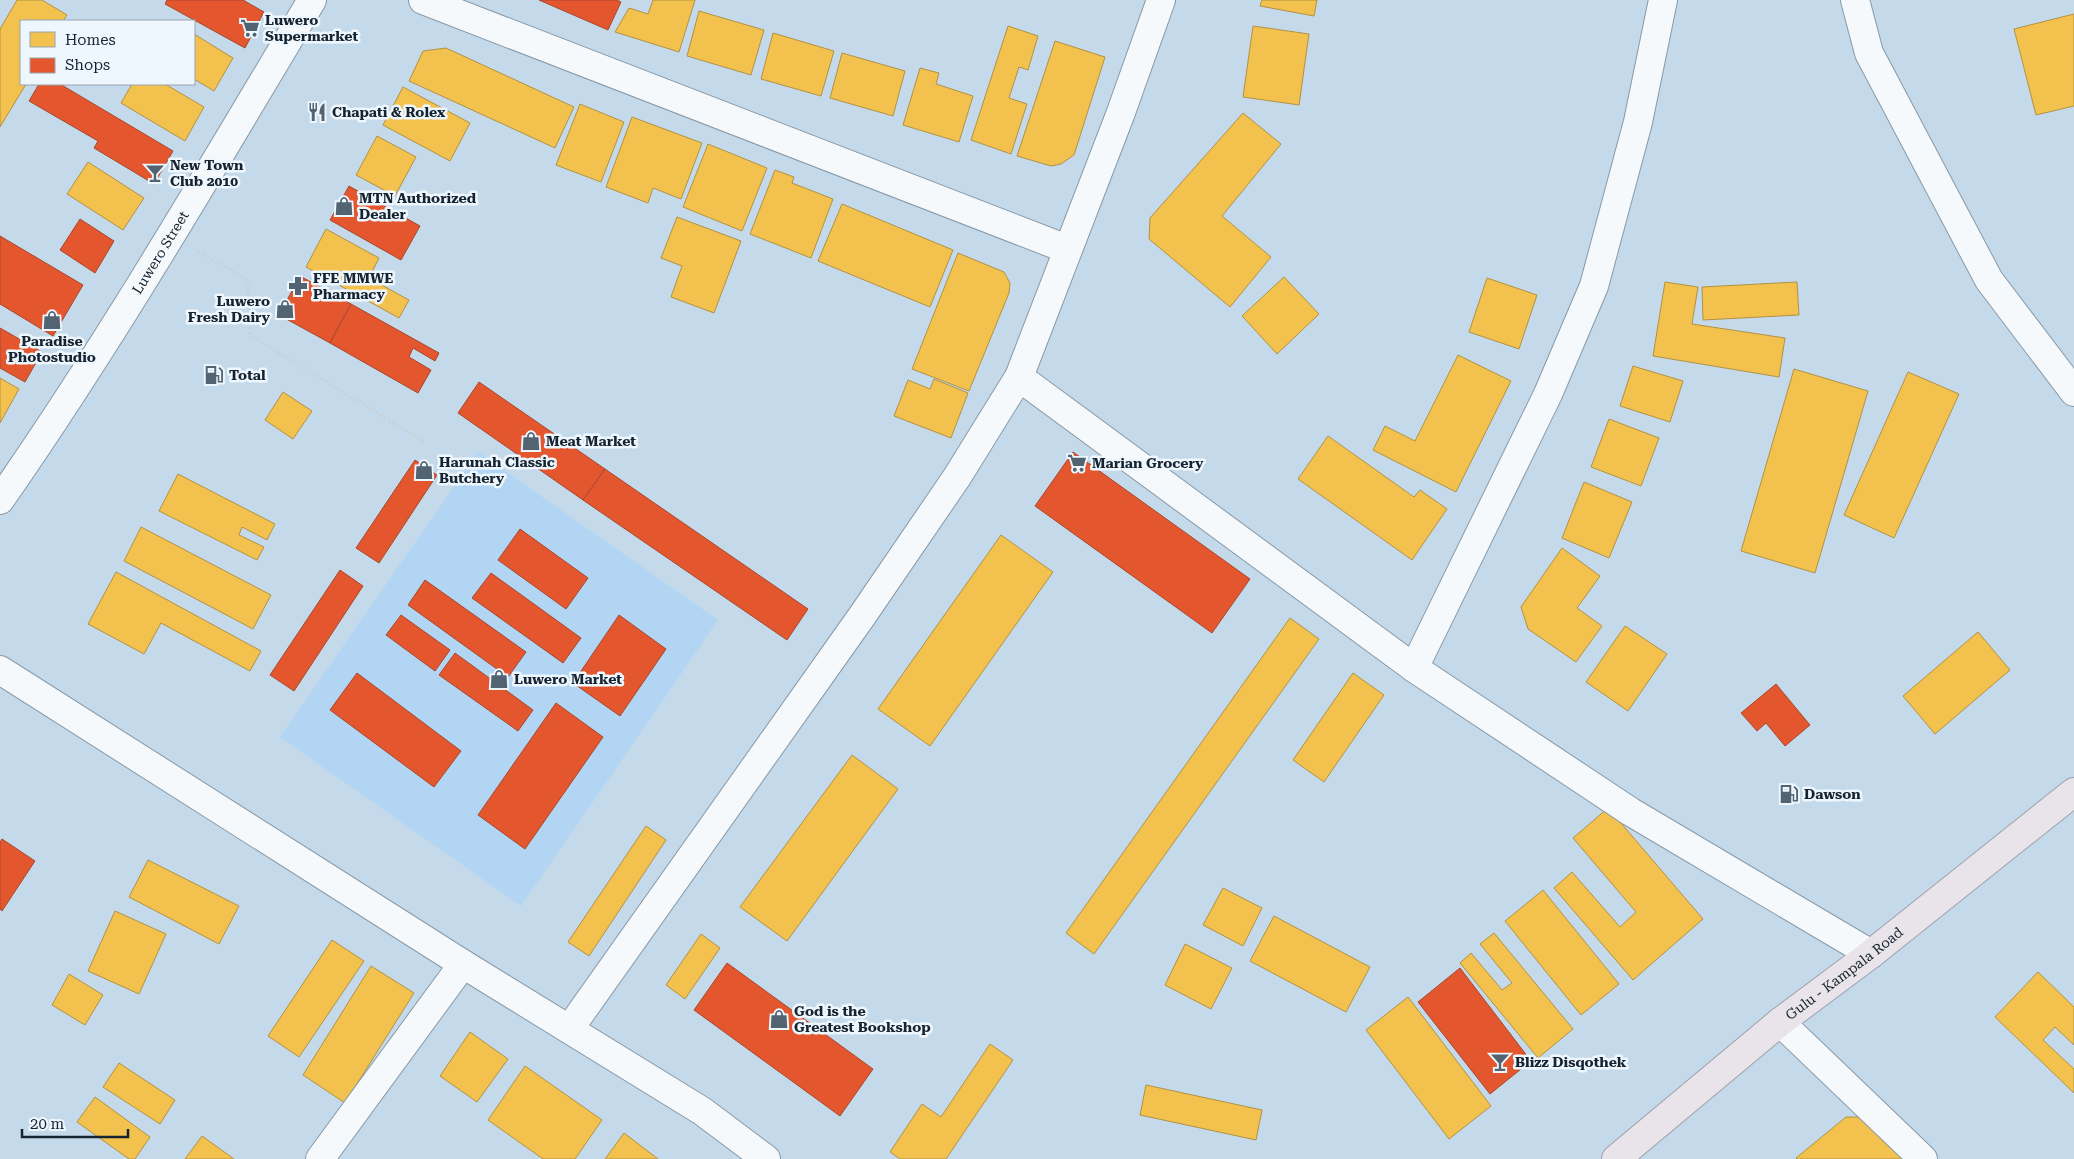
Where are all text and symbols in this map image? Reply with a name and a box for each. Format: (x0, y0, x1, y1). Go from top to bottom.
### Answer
place label: Luwero Supermarket (265, 12, 359, 44)
supermarket icon: Luwero Supermarket (239, 17, 261, 39)
legend (20, 20, 195, 85)
text: Homes (65, 31, 116, 49)
text: Shops (65, 56, 110, 74)
restaurant icon: Chapati & Rolex (306, 101, 328, 123)
place label: Chapati & Rolex (332, 104, 446, 120)
place label: New Town Club 2010 (170, 157, 244, 189)
bar icon: New Town Club 2010 (144, 162, 166, 184)
place label: MTN Authorized Dealer (359, 190, 477, 222)
shop icon: MTN Authorized Dealer (333, 195, 355, 217)
street label: Luwero Street (129, 208, 192, 297)
place label: FFE MMWE Pharmacy (313, 270, 393, 302)
pharmacy icon: FFE MMWE Pharmacy (287, 275, 309, 297)
place label: Luwero Fresh Dairy (188, 293, 271, 325)
shop icon: Luwero Fresh Dairy (274, 298, 296, 320)
shop icon: Paradise Photostudio (41, 309, 63, 331)
place label: Paradise Photostudio (8, 333, 96, 365)
fuel station icon: Total (203, 364, 225, 386)
place label: Total (229, 367, 266, 383)
shop icon: Meat Market (520, 430, 542, 452)
place label: Meat Market (546, 433, 636, 449)
supermarket icon: Marian Grocery (1066, 452, 1088, 474)
place label: Harunah Classic Butchery (439, 454, 555, 486)
place label: Marian Grocery (1092, 455, 1204, 471)
shop icon: Harunah Classic Butchery (413, 459, 435, 481)
shop icon: Luwero Market (488, 668, 510, 690)
place label: Luwero Market (514, 671, 622, 687)
fuel station icon: Dawson (1778, 783, 1800, 805)
place label: Dawson (1804, 786, 1861, 802)
street label: Gulu - Kampala Road (1782, 924, 1906, 1023)
place label: God is the Greatest Bookshop (794, 1003, 931, 1035)
shop icon: God is the Greatest Bookshop (768, 1008, 790, 1030)
bar icon: Blizz Disqothek (1489, 1051, 1511, 1073)
place label: Blizz Disqothek (1515, 1054, 1627, 1070)
scale bar (22, 1106, 129, 1138)
text: 20 m (30, 1115, 65, 1133)

